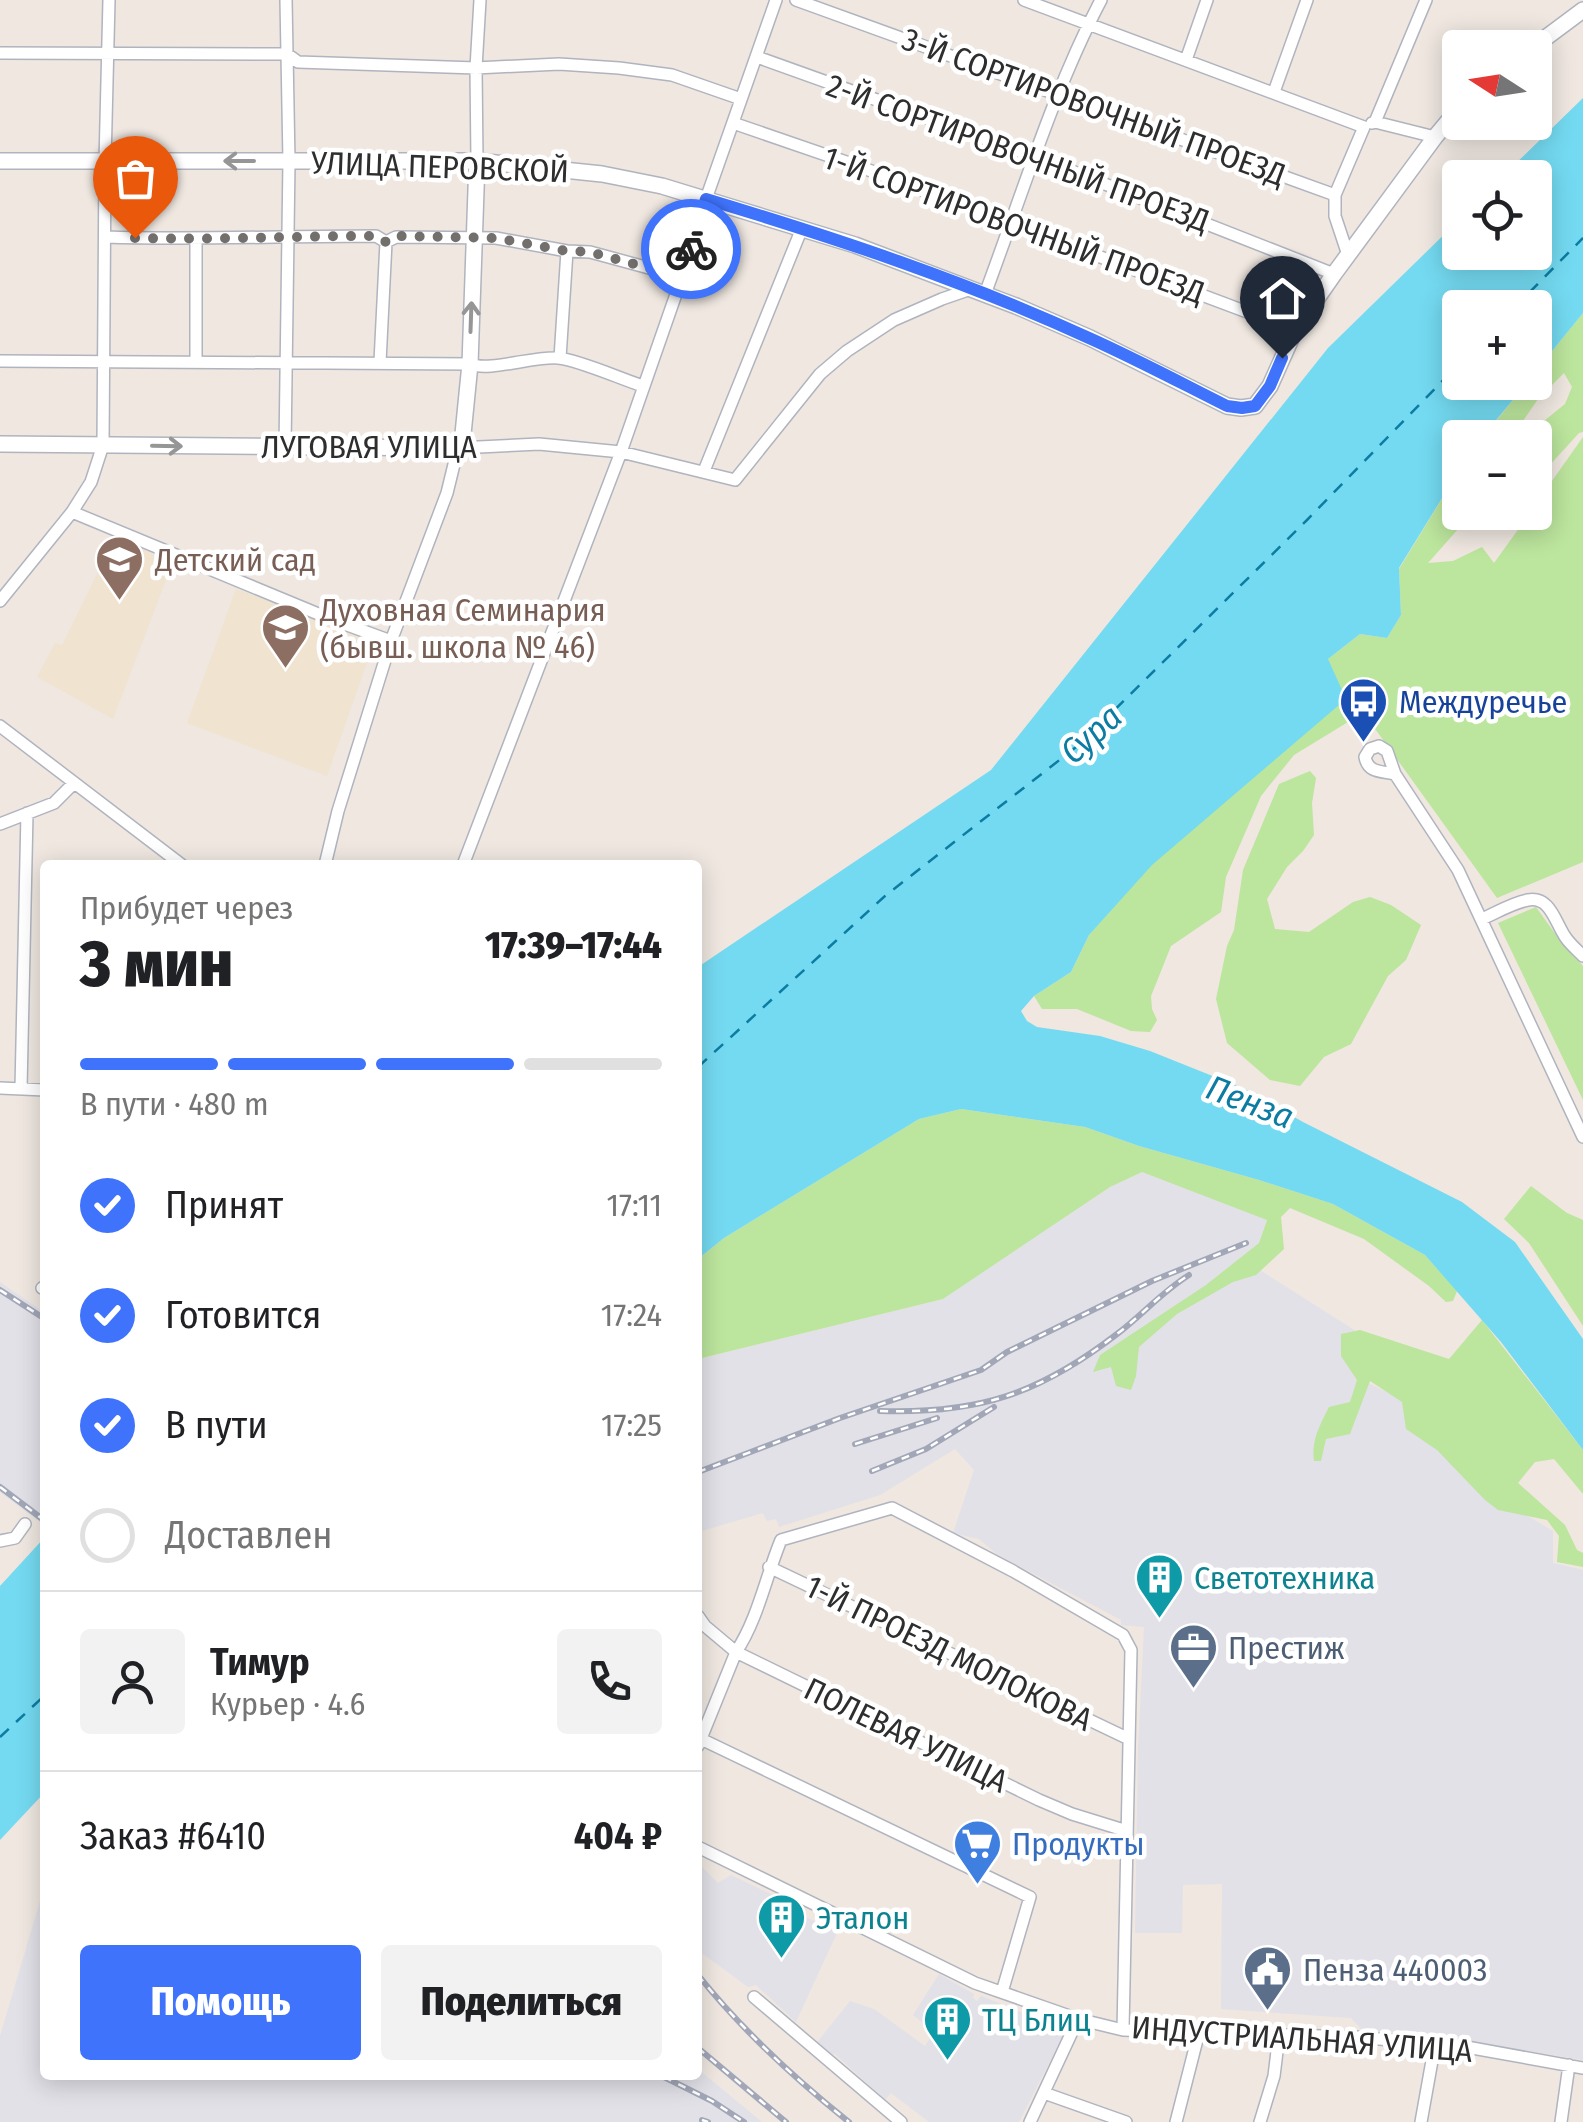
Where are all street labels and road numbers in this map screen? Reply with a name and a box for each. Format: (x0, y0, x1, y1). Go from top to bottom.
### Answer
street label: 3-Й СОРТИРОВОЧНЫЙ ПРОЕЗД (897, 20, 1291, 194)
street label: 2-Й СОРТИРОВОЧНЫЙ ПРОЕЗД (821, 66, 1215, 240)
street label: 1-Й СОРТИРОВОЧНЫЙ ПРОЕЗД (818, 138, 1210, 312)
street label: УЛИЦА ПЕРОВСКОЙ (310, 143, 569, 190)
street label: ЛУГОВАЯ УЛИЦА (261, 428, 477, 466)
street label: 1-Й ПРОЕЗД МОЛОКОВА (800, 1567, 1099, 1739)
street label: ПОЛЕВАЯ УЛИЦА (798, 1669, 1014, 1801)
street label: ИНДУСТРИАЛЬНАЯ УЛИЦА (1130, 2008, 1474, 2070)

